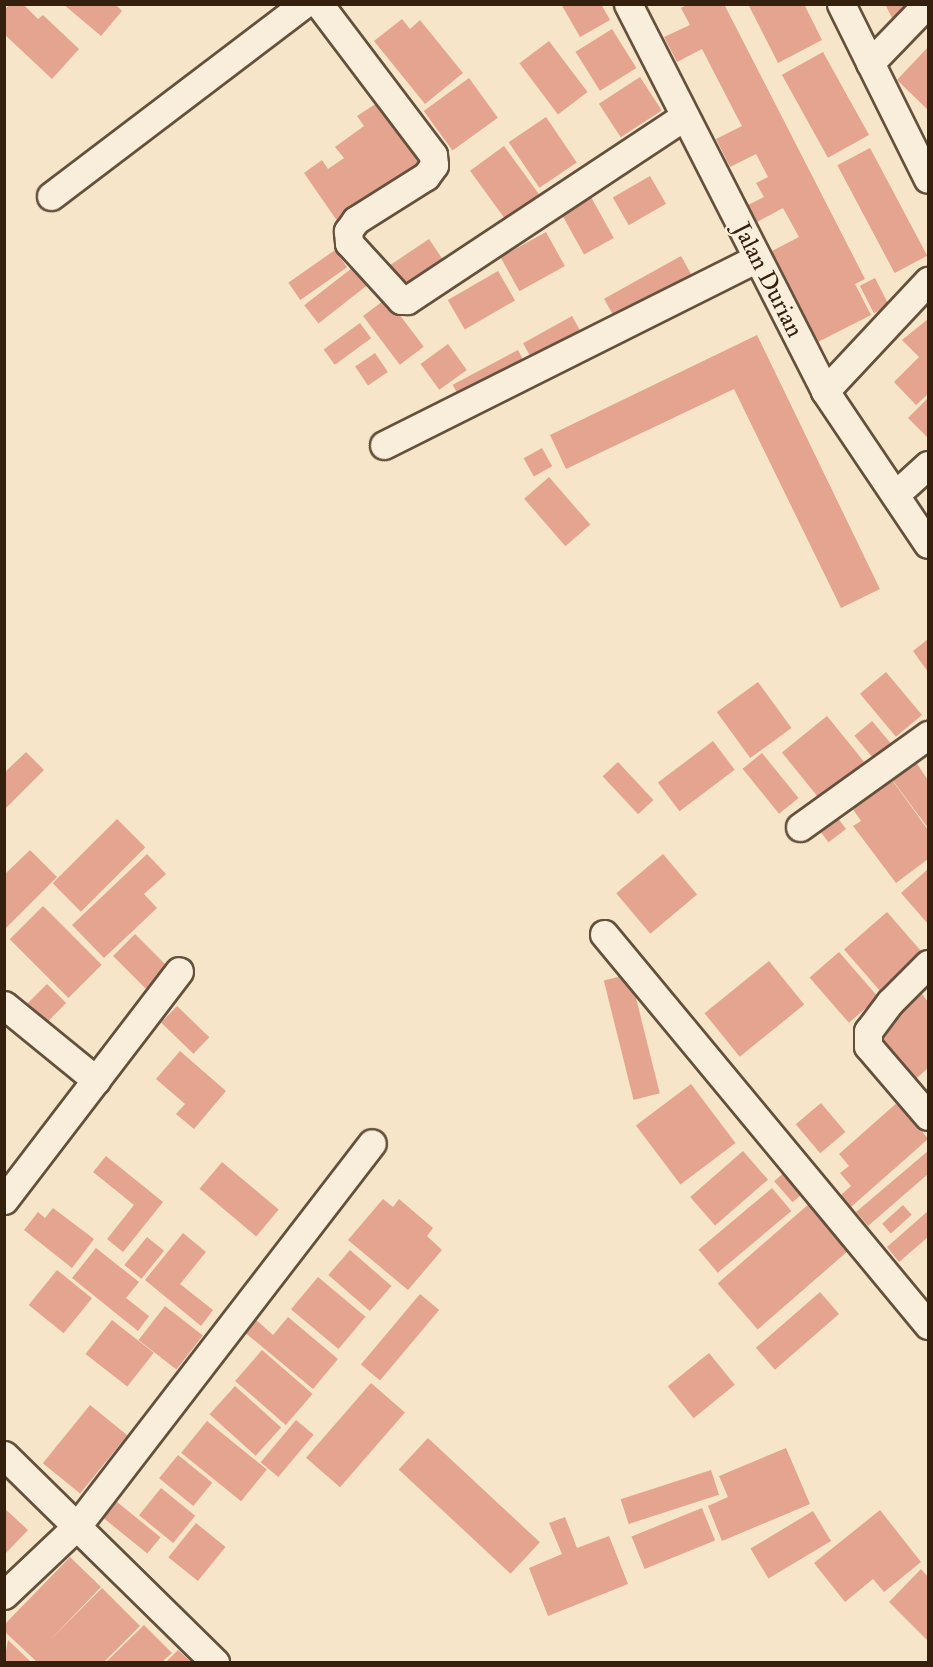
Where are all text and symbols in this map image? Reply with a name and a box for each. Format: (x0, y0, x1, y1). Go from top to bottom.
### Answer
street label: Jalan Durian (727, 218, 809, 342)

